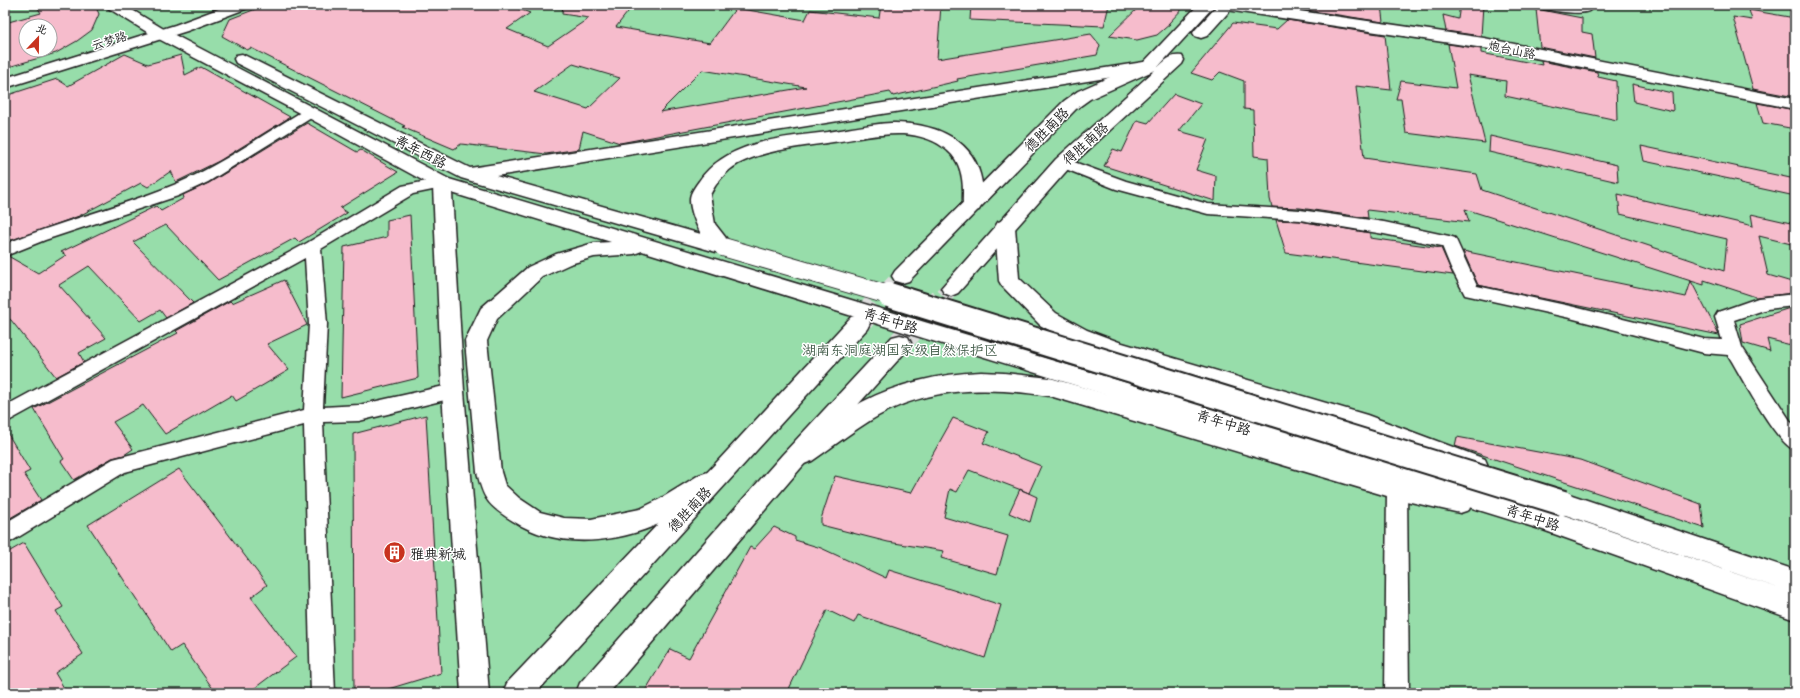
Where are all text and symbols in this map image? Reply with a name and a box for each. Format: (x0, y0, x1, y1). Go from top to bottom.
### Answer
north arrow (18, 18, 58, 58)
text: 北 (34, 19, 50, 37)
street label: 云梦路 (89, 27, 129, 53)
street label: 炮台山路 (1487, 37, 1537, 61)
street label: 德胜南路 (1019, 102, 1073, 156)
street label: 得胜南路 (1058, 117, 1112, 169)
street label: 青年西路 (392, 130, 450, 172)
street label: 青年中路 (861, 303, 921, 337)
park label: 湖南东洞庭湖国家级自然保护区 (802, 340, 998, 359)
street label: 青年中路 (1194, 405, 1254, 439)
street label: 德胜南路 (663, 482, 715, 536)
street label: 青年中路 (1503, 499, 1563, 535)
building icon: 雅典新城 (381, 540, 407, 566)
place label: 雅典新城 (410, 544, 466, 563)

